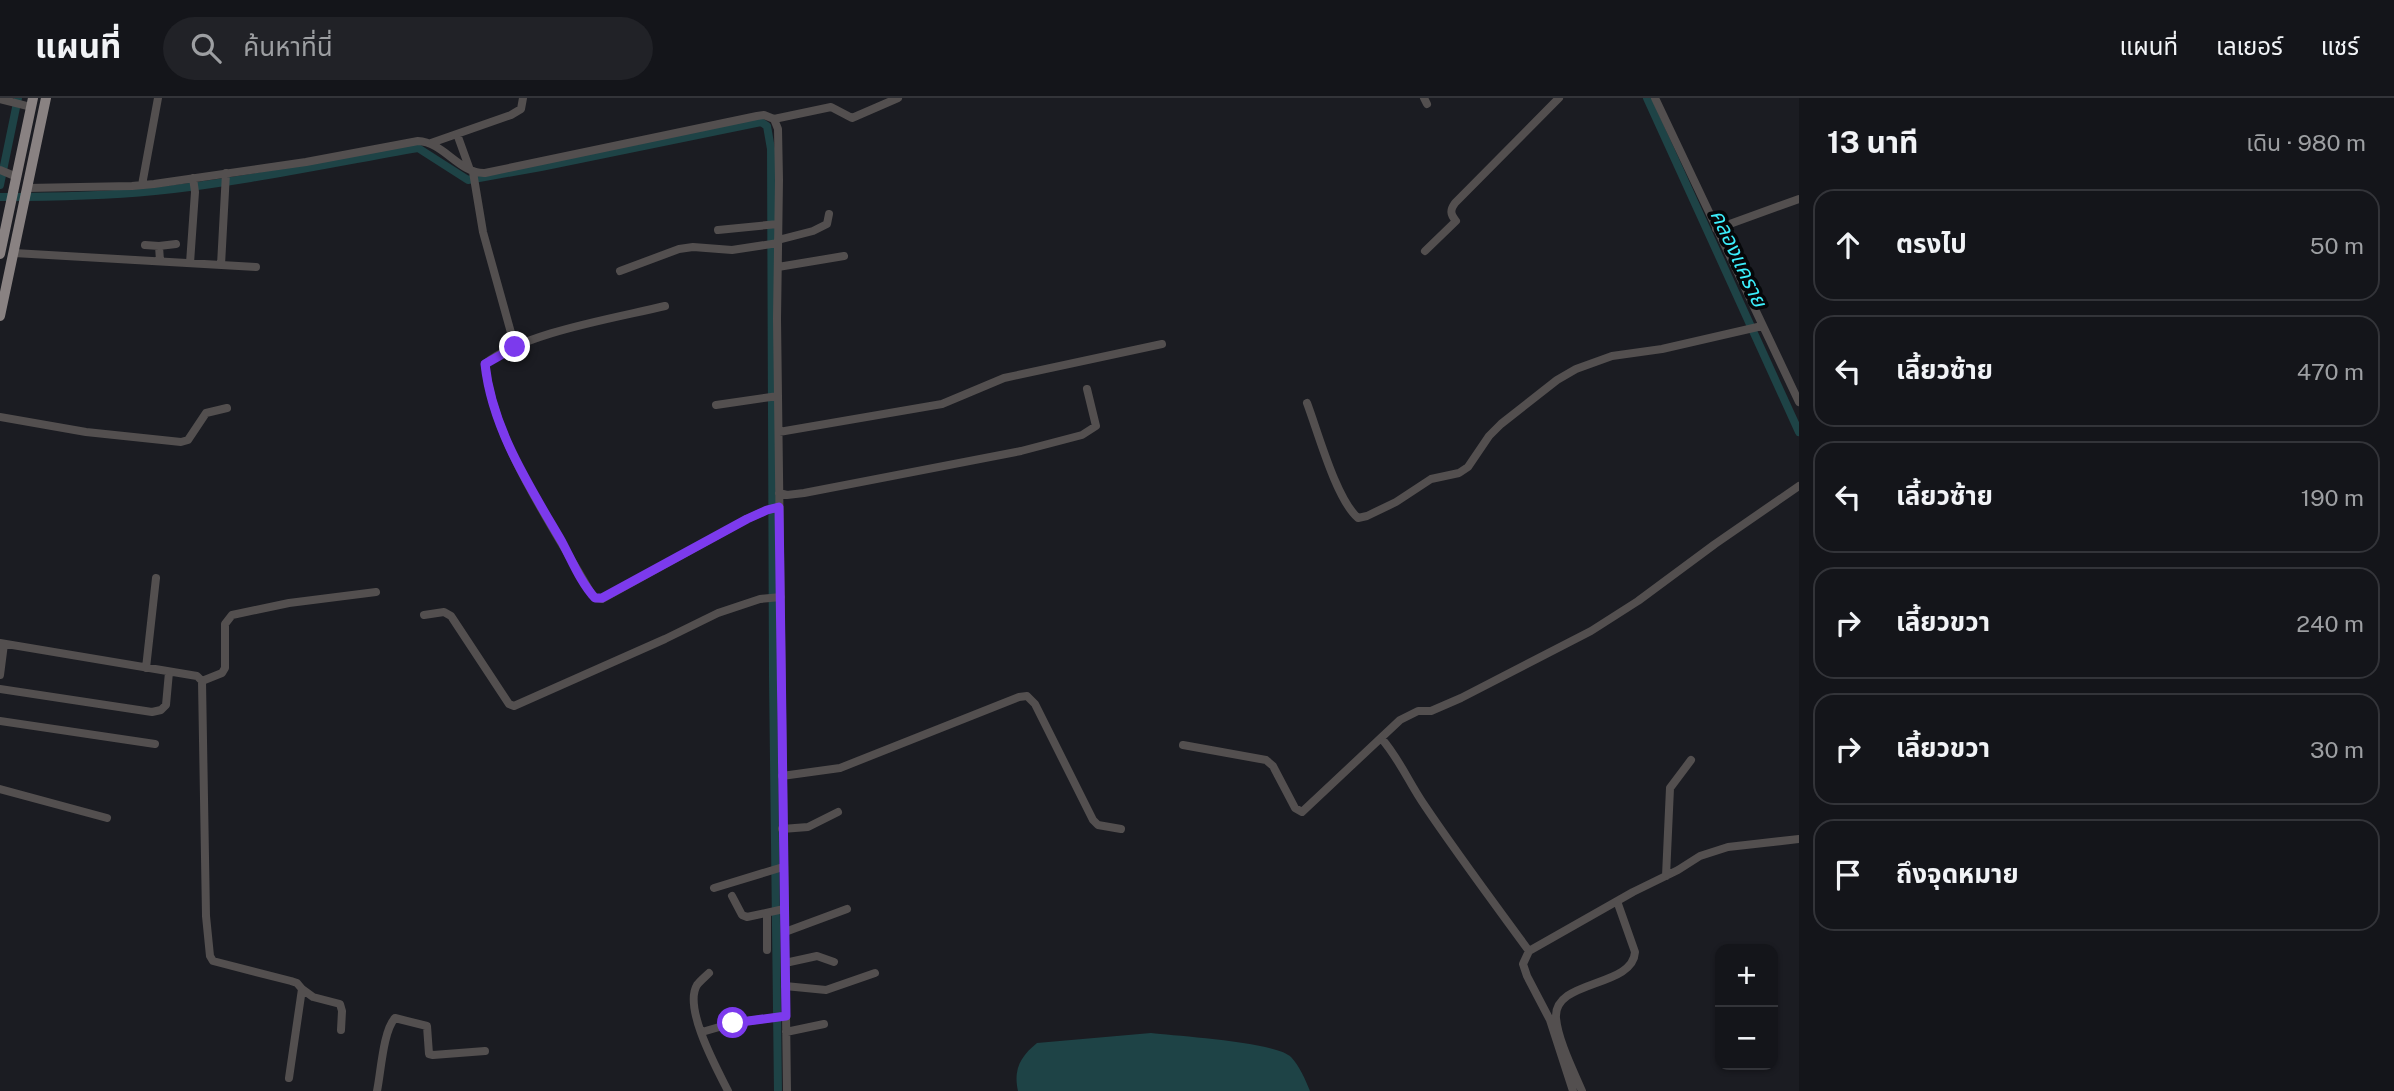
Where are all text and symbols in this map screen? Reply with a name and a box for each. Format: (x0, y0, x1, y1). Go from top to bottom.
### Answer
search box (163, 17, 653, 80)
text: แผนที่ (35, 27, 121, 65)
icon: search (187, 29, 225, 67)
text: ค้นหาที่นี่ (243, 31, 333, 62)
text: แผนที่ (2120, 32, 2178, 60)
text: เลเยอร์ (2216, 32, 2283, 60)
text: แชร์ (2321, 32, 2359, 60)
text: 13 นาที (1827, 124, 1918, 160)
text: เดิน · 980 m (2246, 129, 2366, 156)
water label: คลองเเคราย (1706, 205, 1773, 312)
icon: ahead (1829, 226, 1867, 264)
text: ตรงไป (1896, 228, 1967, 259)
text: 50 m (2310, 232, 2364, 259)
route end (499, 331, 530, 362)
icon: left (1829, 352, 1867, 390)
text: เลี้ยวซ้าย (1896, 354, 1993, 385)
text: 470 m (2297, 358, 2364, 385)
icon: left (1829, 478, 1867, 516)
text: เลี้ยวซ้าย (1896, 480, 1993, 511)
text: 190 m (2301, 484, 2364, 511)
icon: right (1829, 604, 1867, 642)
text: เลี้ยวขวา (1896, 606, 1990, 637)
text: 240 m (2296, 610, 2364, 637)
icon: right (1829, 730, 1867, 768)
text: เลี้ยวขวา (1896, 732, 1990, 763)
text: 30 m (2310, 736, 2364, 763)
icon: arrive (1829, 856, 1867, 894)
text: ถึงจุดหมาย (1896, 858, 2019, 889)
map controls (1715, 944, 1778, 1070)
button: + (1715, 944, 1778, 1007)
route start (717, 1007, 748, 1038)
button: − (1715, 1007, 1778, 1070)

